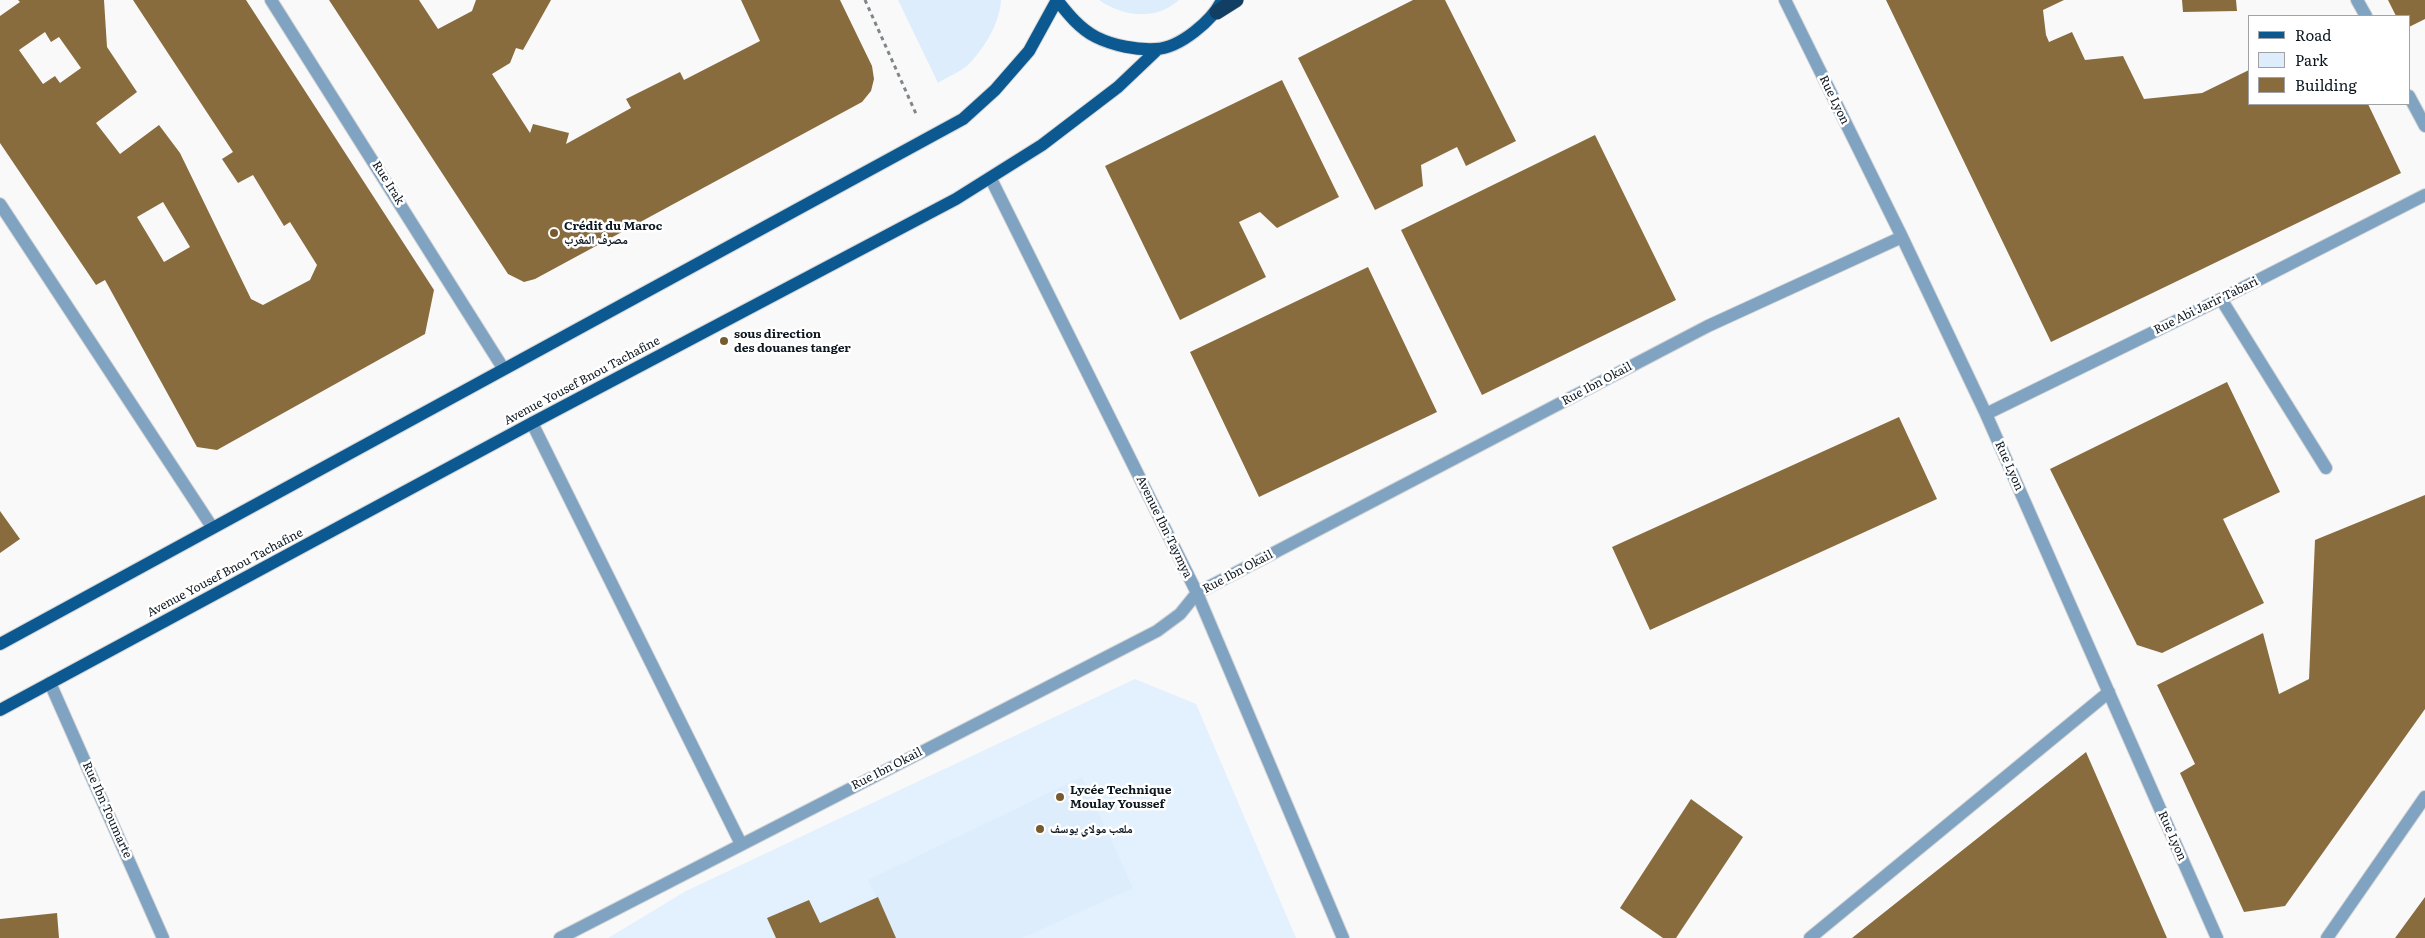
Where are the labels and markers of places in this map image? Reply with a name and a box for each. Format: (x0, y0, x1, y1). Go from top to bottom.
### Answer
place label: Crédit du Maroc مصرف المغرب (564, 219, 662, 247)
marker: Crédit du Maroc مصرف المغرب (548, 227, 560, 239)
place label: sous direction des douanes tanger (734, 327, 851, 355)
marker: sous direction des douanes tanger (718, 335, 730, 347)
place label: Lycée Technique Moulay Youssef (1070, 783, 1171, 811)
marker: Lycée Technique Moulay Youssef (1054, 791, 1066, 803)
place label: ملعب مولاي يوسف (1050, 822, 1133, 836)
marker: ملعب مولاي يوسف (1034, 823, 1046, 835)

